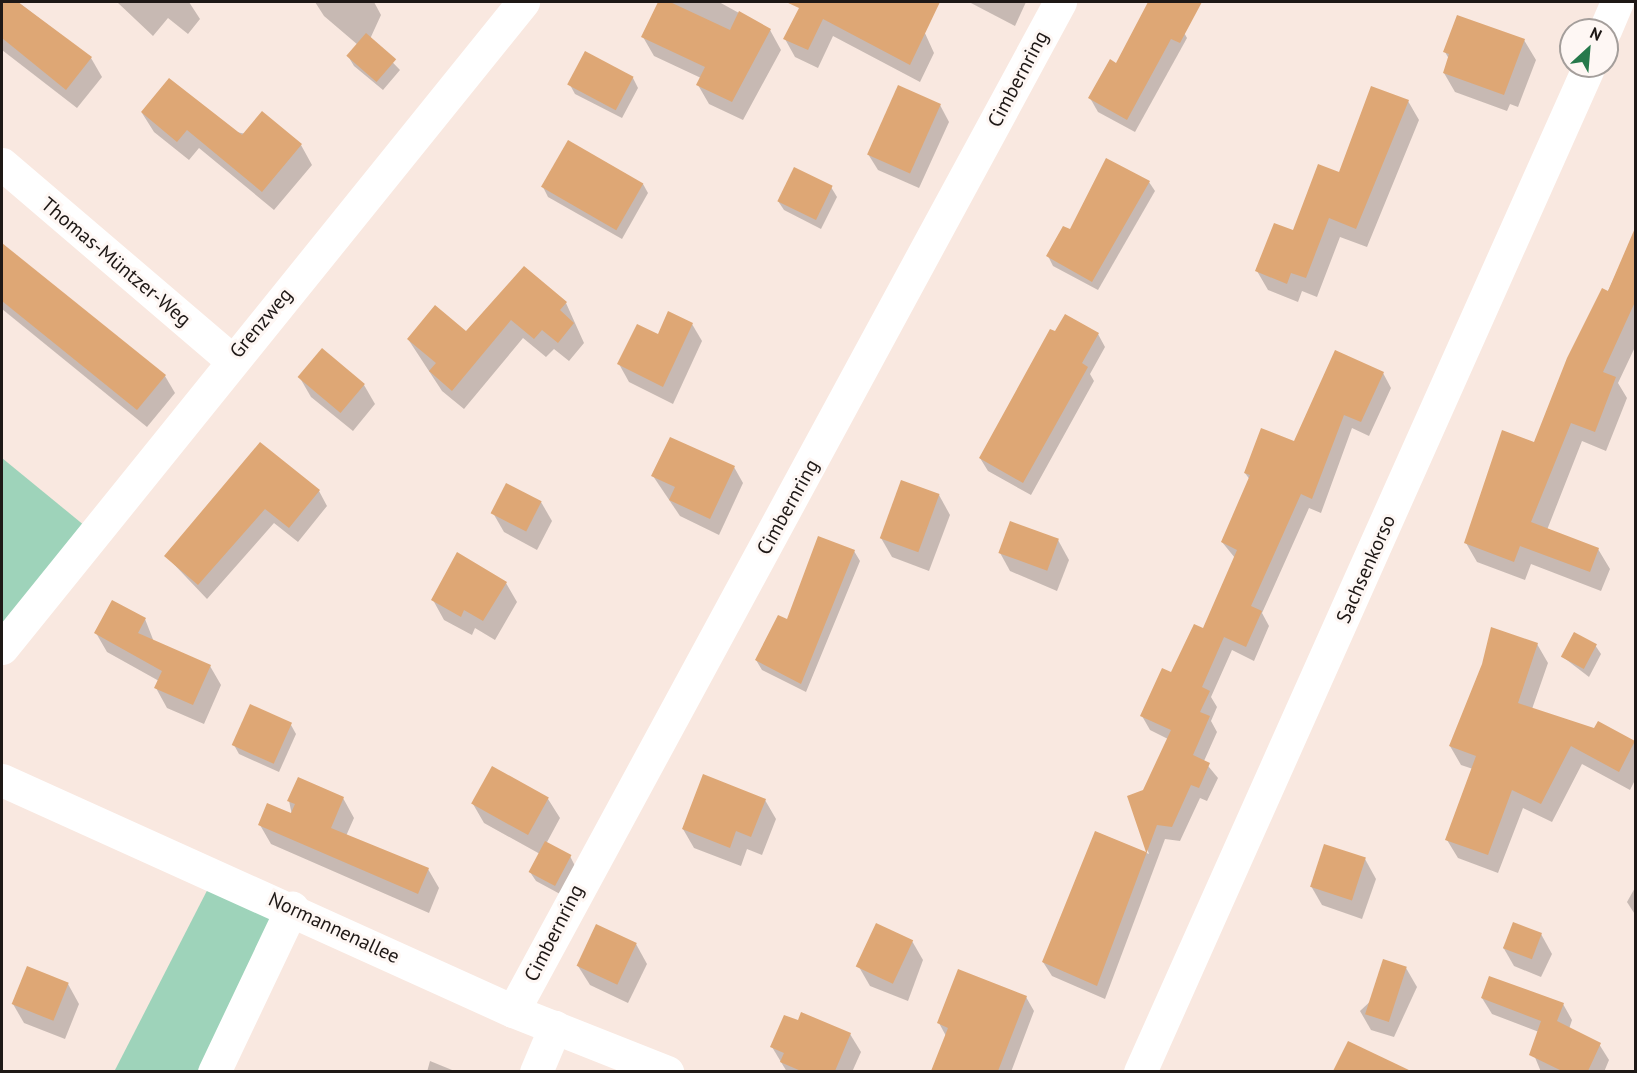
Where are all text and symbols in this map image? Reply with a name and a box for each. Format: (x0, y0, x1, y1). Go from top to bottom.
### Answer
north arrow (1559, 18, 1619, 78)
text: N (1587, 22, 1605, 45)
street label: Cimbernring (983, 27, 1053, 131)
street label: Thomas-Müntzer-Weg (36, 192, 196, 332)
street label: Grenzweg (225, 283, 297, 363)
street label: Cimbernring (752, 455, 824, 559)
street label: Sachsenkorso (1331, 511, 1401, 627)
street label: Cimbernring (519, 881, 589, 985)
street label: Normannenallee (265, 887, 403, 969)

